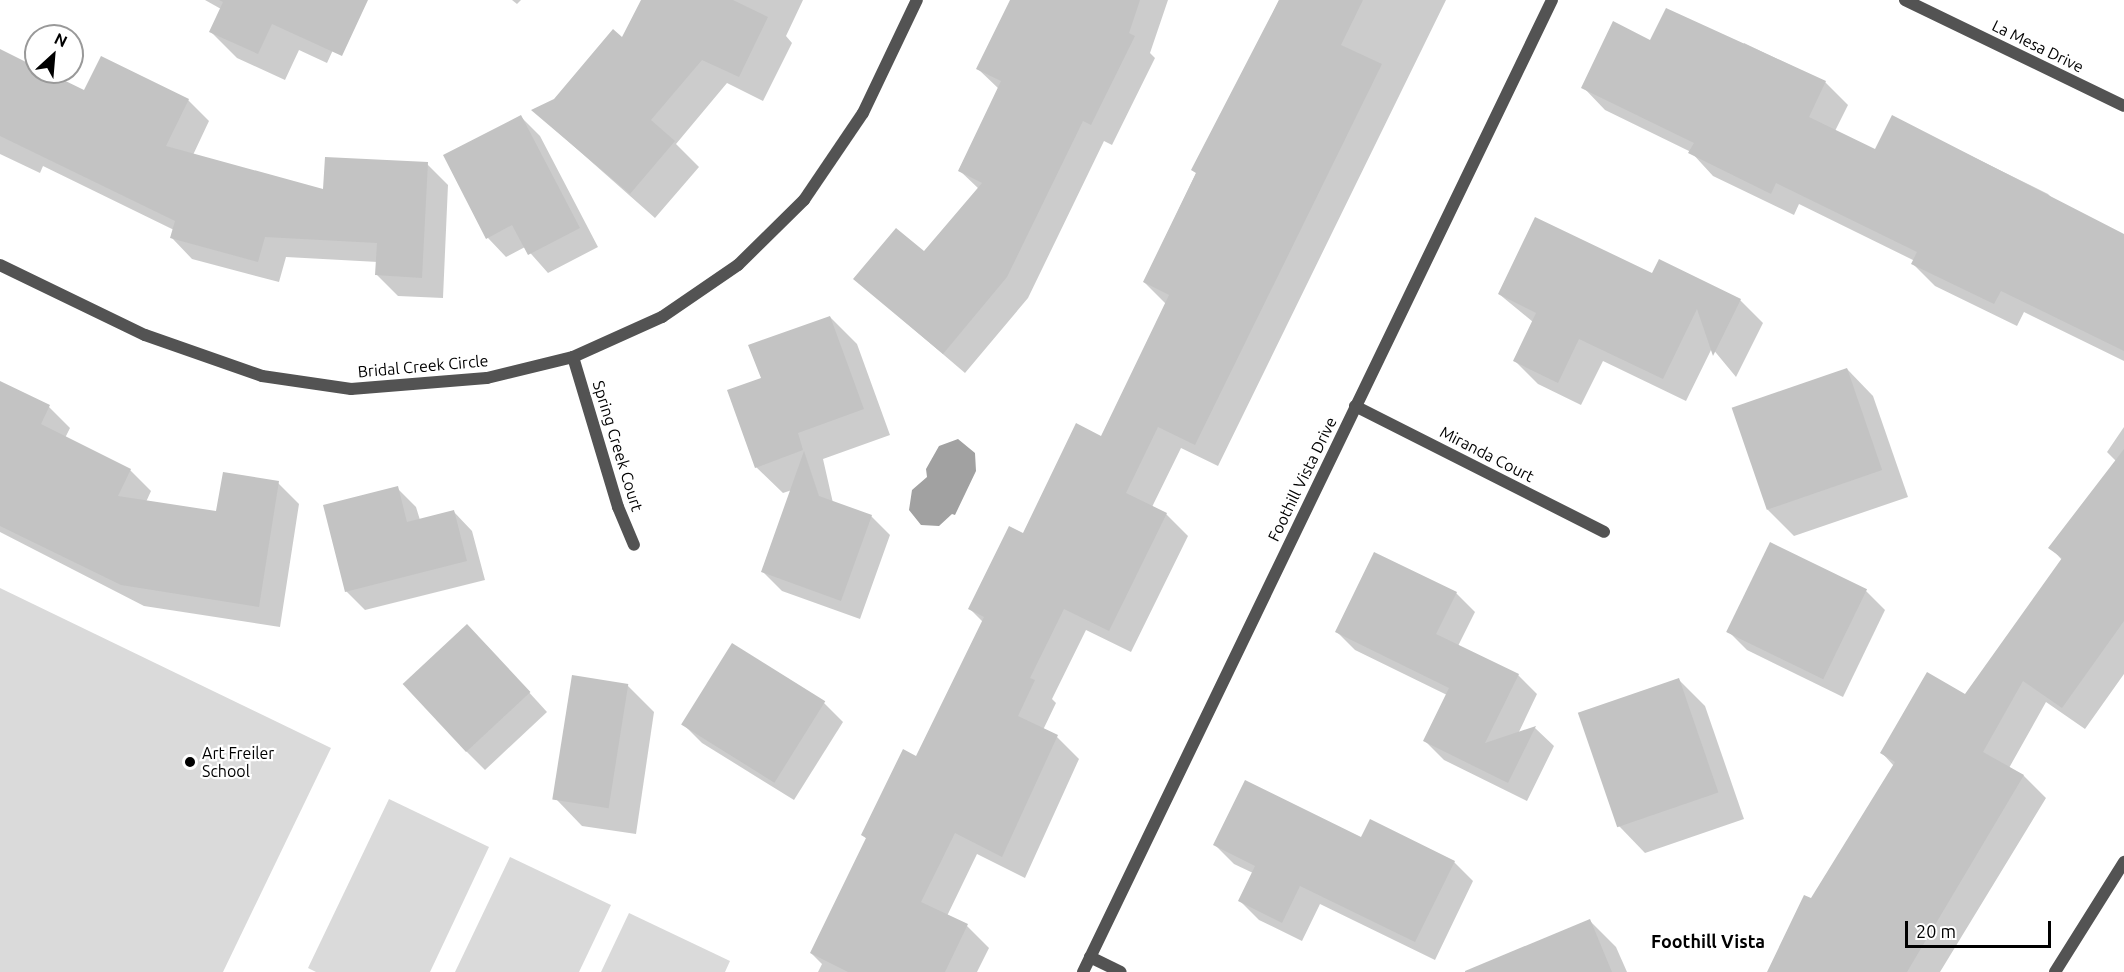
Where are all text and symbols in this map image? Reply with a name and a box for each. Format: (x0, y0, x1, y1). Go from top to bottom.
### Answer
street label: La Mesa Drive (1989, 16, 2087, 76)
north arrow (24, 24, 84, 84)
text: N (52, 29, 70, 50)
street label: Bridal Creek Circle (357, 351, 489, 381)
street label: Spring Creek Court (589, 378, 647, 514)
street label: Foothill Vista Drive (1264, 414, 1340, 544)
street label: Miranda Court (1437, 422, 1537, 486)
place label: Art Freiler School (202, 743, 274, 781)
marker: Art Freiler School (183, 755, 197, 769)
scale bar (1908, 909, 2054, 947)
text: 20 m (1916, 921, 1956, 941)
district label: Foothill Vista (1651, 930, 1765, 952)

